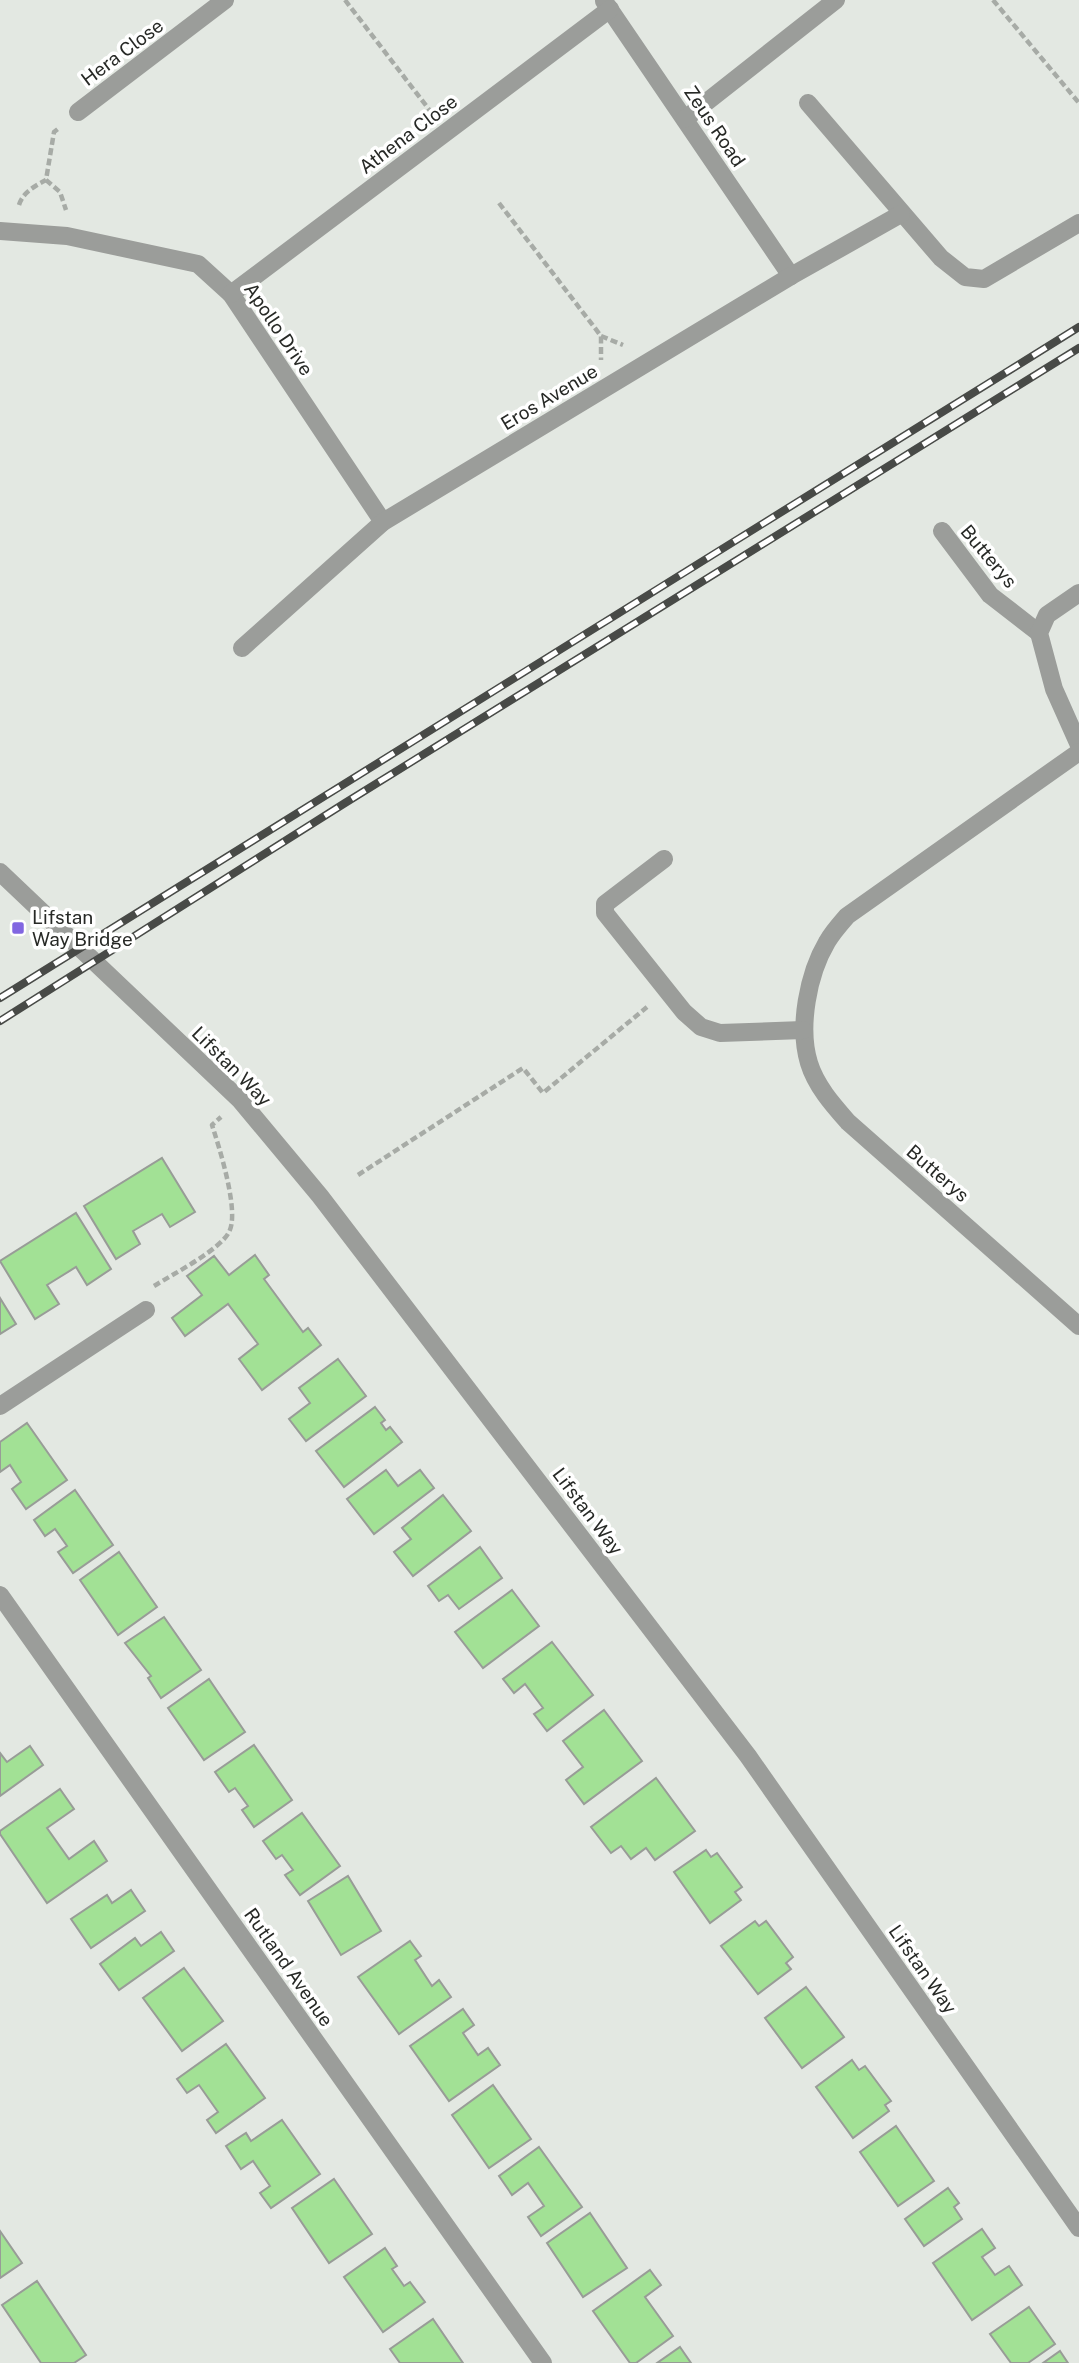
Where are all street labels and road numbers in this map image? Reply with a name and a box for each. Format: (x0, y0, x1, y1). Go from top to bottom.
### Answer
street label: Hera Close (77, 14, 167, 90)
street label: Zeus Road (680, 81, 750, 171)
street label: Athena Close (355, 90, 461, 178)
street label: Apollo Drive (240, 278, 318, 380)
street label: Eros Avenue (497, 360, 601, 434)
street label: Butterys (956, 520, 1022, 592)
street label: Lifstan Way (188, 1022, 276, 1110)
street label: Butterys (902, 1140, 974, 1206)
street label: Lifstan Way (548, 1463, 628, 1559)
street label: Rutland Avenue (240, 1904, 338, 2030)
street label: Lifstan Way (884, 1920, 962, 2018)

